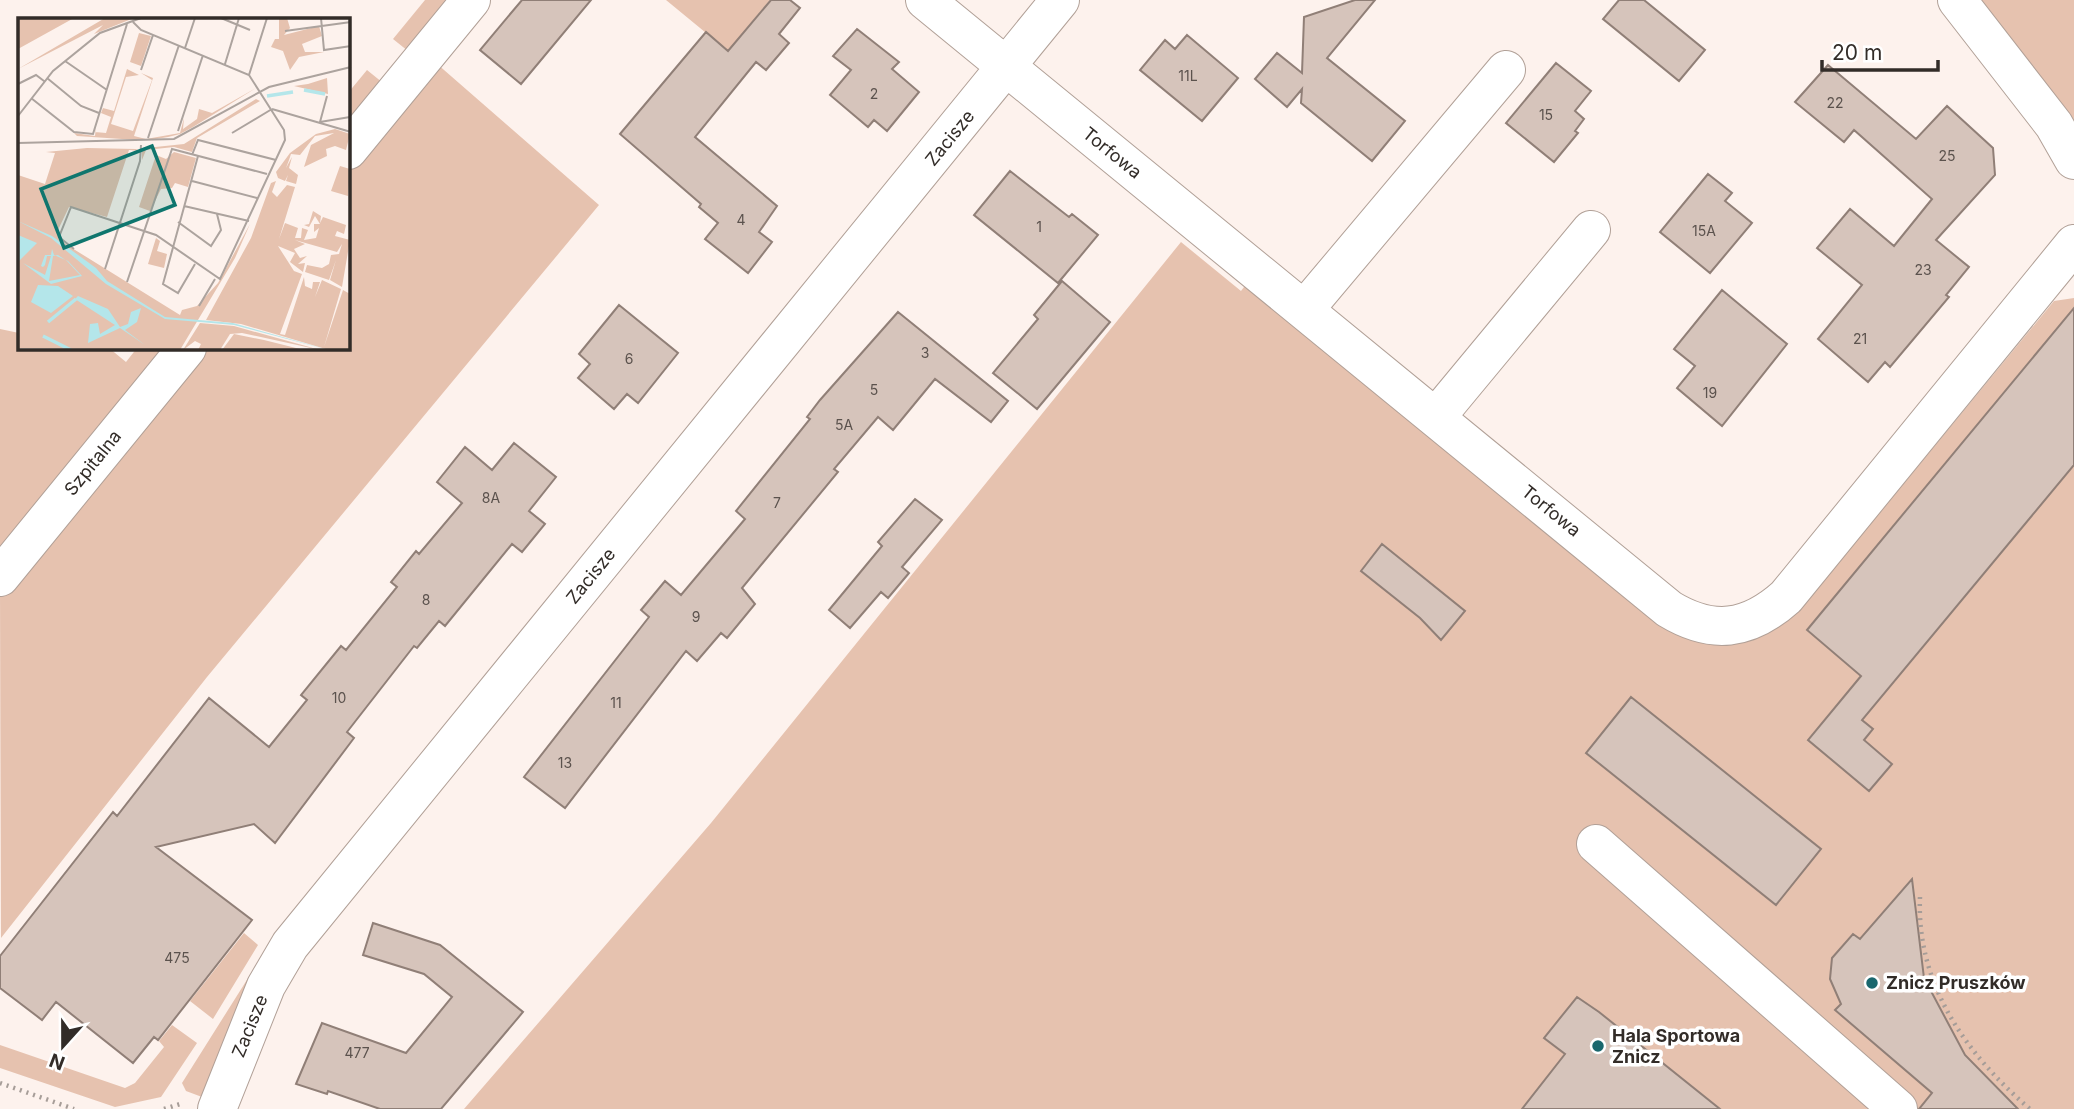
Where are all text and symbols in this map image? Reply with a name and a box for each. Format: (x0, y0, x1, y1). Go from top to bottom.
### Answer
inset map (18, 18, 350, 350)
scale bar (1822, 28, 1938, 72)
text: 20 m (1832, 40, 1882, 65)
house number: 11L (1178, 67, 1198, 84)
house number: 2 (870, 85, 878, 102)
house number: 22 (1826, 94, 1844, 111)
street label: Zacisze (921, 106, 978, 170)
house number: 15 (1539, 106, 1553, 123)
street label: Torfowa (1079, 123, 1146, 183)
house number: 25 (1938, 147, 1956, 164)
house number: 4 (736, 211, 746, 228)
house number: 1 (1036, 218, 1042, 235)
house number: 15A (1692, 222, 1716, 239)
house number: 23 (1914, 261, 1932, 278)
house number: 21 (1853, 330, 1867, 347)
house number: 3 (921, 344, 929, 361)
house number: 6 (625, 350, 633, 367)
house number: 5 (870, 381, 878, 398)
house number: 19 (1703, 384, 1717, 401)
house number: 5A (835, 416, 853, 433)
street label: Szpitalna (60, 426, 125, 500)
street label: Torfowa (1518, 481, 1585, 541)
house number: 8A (482, 489, 500, 506)
house number: 7 (773, 494, 781, 511)
street label: Zacisze (562, 544, 619, 608)
house number: 8 (422, 591, 430, 608)
house number: 9 (692, 608, 700, 625)
house number: 10 (332, 689, 346, 706)
house number: 11 (610, 694, 622, 711)
house number: 13 (558, 754, 572, 771)
house number: 475 (164, 949, 190, 966)
place label: Znicz Pruszków (1886, 972, 2026, 993)
marker: Znicz Pruszków (1864, 975, 1880, 991)
street label: Zacisze (227, 991, 272, 1060)
north arrow (28, 1011, 98, 1081)
place label: Hala Sportowa Znicz (1612, 1025, 1740, 1067)
marker: Hala Sportowa Znicz (1590, 1038, 1606, 1054)
house number: 477 (344, 1044, 370, 1061)
text: N (46, 1048, 68, 1075)

